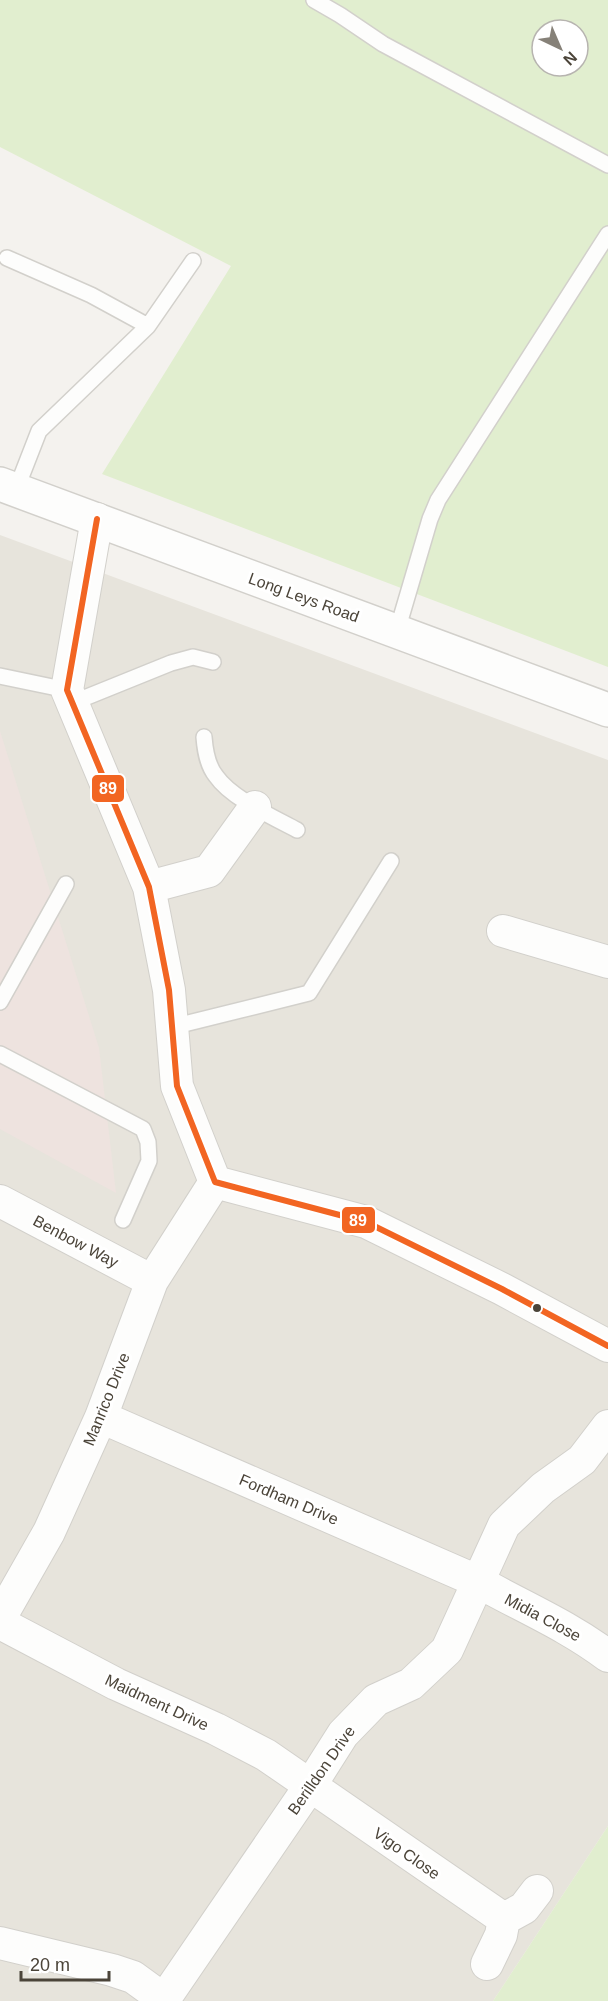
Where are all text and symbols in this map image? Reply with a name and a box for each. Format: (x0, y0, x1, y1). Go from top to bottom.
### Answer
north arrow (530, 18, 590, 78)
text: N (560, 48, 580, 69)
street label: Long Leys Road (246, 570, 361, 625)
line badge: 89 (91, 774, 125, 803)
text: 89 (99, 780, 117, 797)
line badge: 89 (341, 1206, 376, 1234)
street label: Benbow Way (30, 1212, 121, 1271)
text: 89 (349, 1212, 367, 1229)
unlabelled marker (531, 1302, 543, 1314)
street label: Manrico Drive (80, 1350, 133, 1448)
street label: Fordham Drive (237, 1471, 341, 1528)
street label: Midia Close (502, 1590, 584, 1645)
street label: Maidment Drive (102, 1671, 211, 1734)
street label: Berilldon Drive (285, 1723, 358, 1818)
street label: Vigo Close (370, 1824, 443, 1883)
scale bar (21, 1944, 110, 1982)
text: 20 m (30, 1955, 70, 1975)

